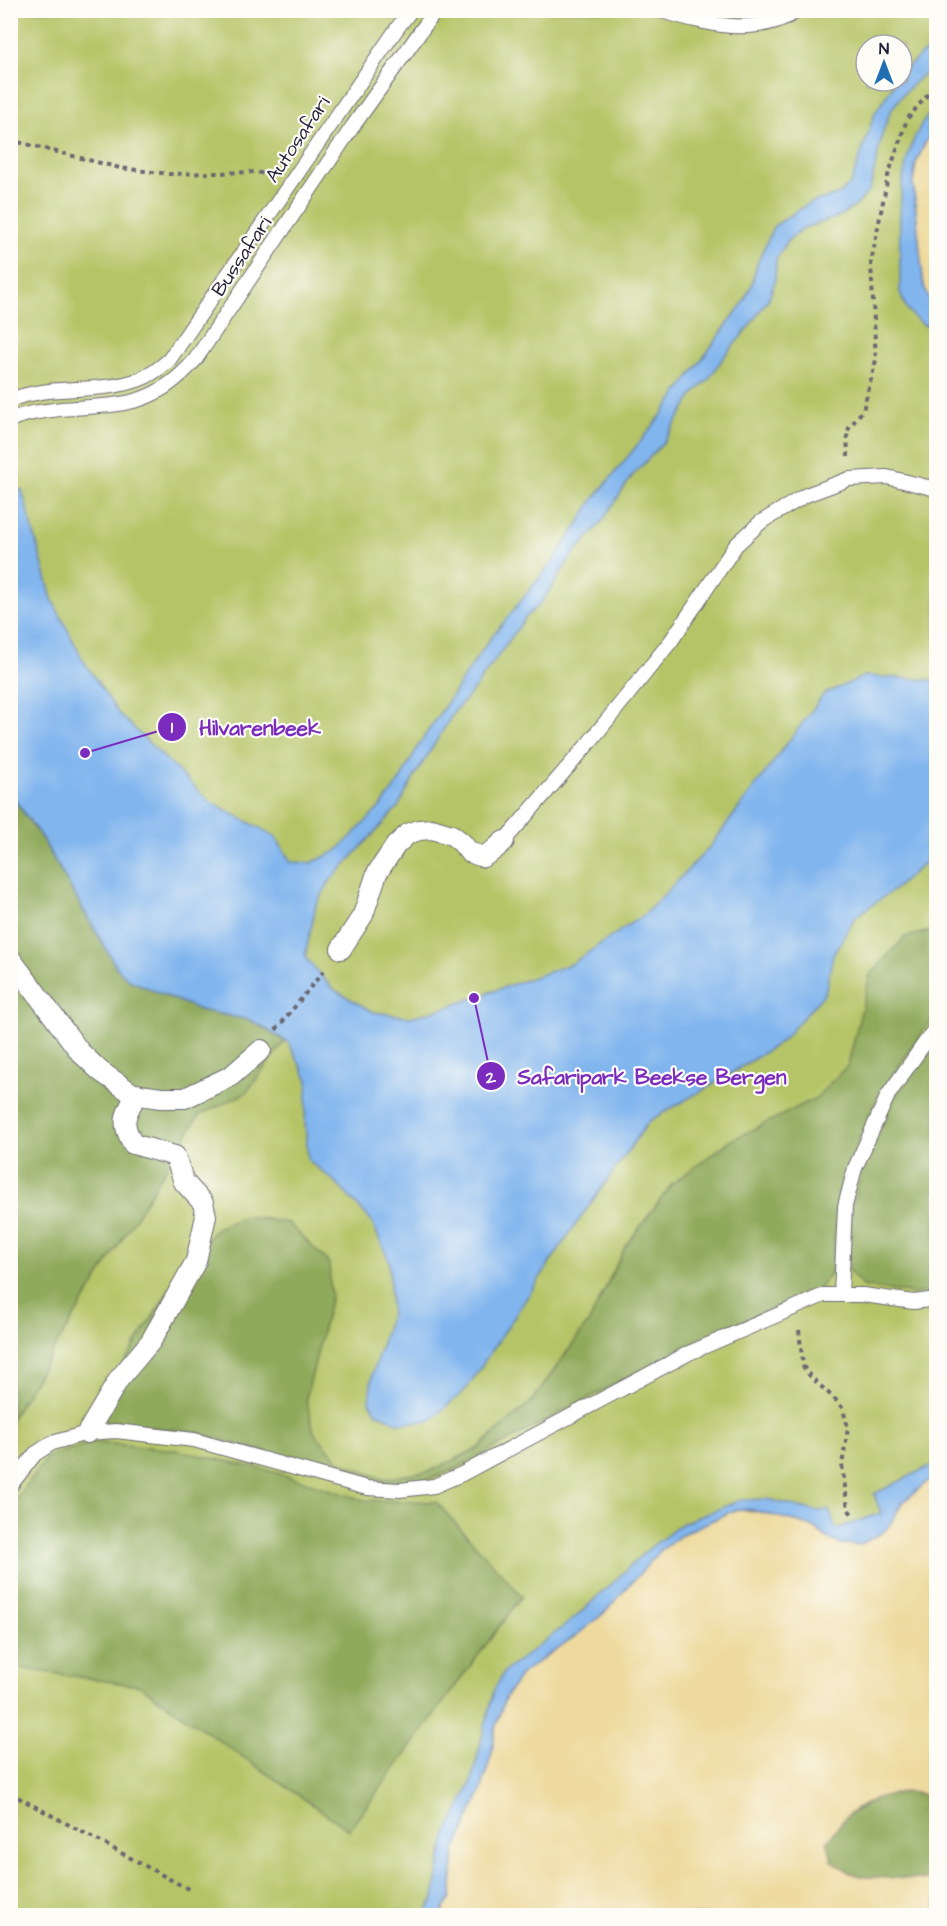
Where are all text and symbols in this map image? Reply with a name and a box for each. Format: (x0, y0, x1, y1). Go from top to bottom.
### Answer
north arrow (854, 33, 914, 93)
text: N (879, 38, 889, 60)
street label: Autosafari (259, 91, 337, 188)
street label: Bussafari (205, 211, 279, 302)
callout: Hilvarenbeek (157, 708, 333, 747)
text: Hilvarenbeek (199, 714, 321, 743)
text: 1 (171, 715, 174, 740)
callout: Safaripark Beekse Bergen (476, 1057, 799, 1096)
text: Safaripark Beekse Bergen (517, 1063, 787, 1094)
text: 2 (485, 1065, 497, 1090)

